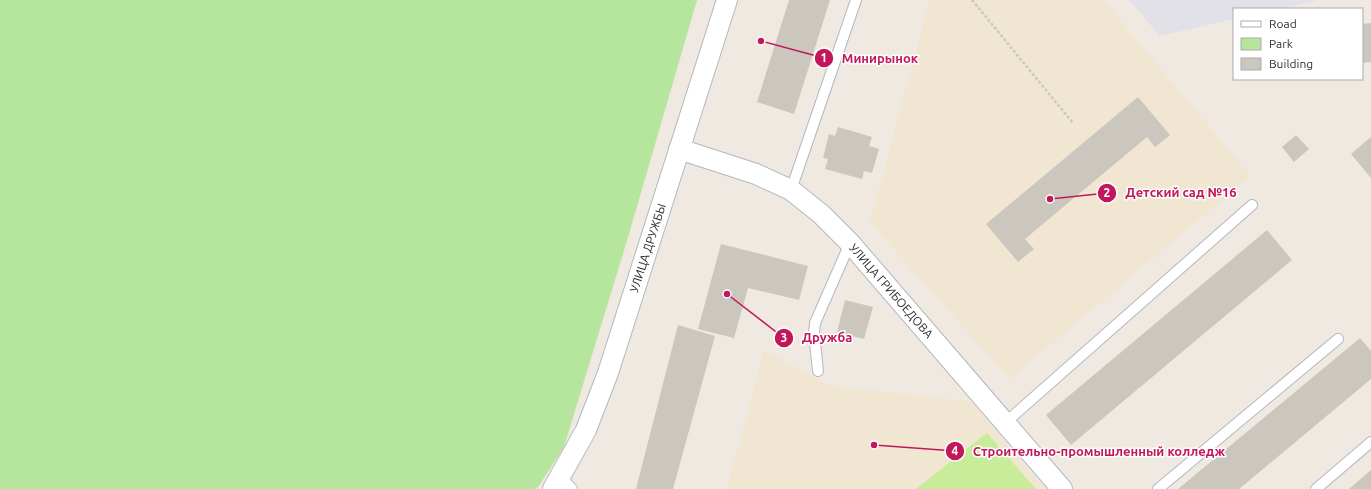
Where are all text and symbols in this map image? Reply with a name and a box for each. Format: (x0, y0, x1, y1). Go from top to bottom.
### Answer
legend (1233, 8, 1363, 80)
text: Road (1269, 17, 1297, 30)
text: Park (1269, 37, 1293, 50)
callout: Минирынок (814, 46, 926, 71)
text: 1 (821, 51, 827, 64)
text: Минирынок (842, 51, 919, 65)
text: Building (1269, 57, 1313, 70)
callout: Детский сад №16 (1097, 180, 1244, 205)
text: Детский сад №16 (1125, 185, 1237, 199)
text: 2 (1104, 186, 1111, 199)
street label: УЛИЦА ДРУЖБЫ (627, 202, 668, 294)
street label: УЛИЦА ГРИБОЕДОВА (847, 241, 936, 341)
callout: Дружба (774, 325, 860, 350)
text: Дружба (802, 330, 852, 344)
text: 3 (781, 331, 787, 344)
callout: Строительно-промышленный колледж (945, 439, 1233, 464)
text: 4 (952, 444, 959, 457)
text: Строительно-промышленный колледж (973, 444, 1225, 458)

